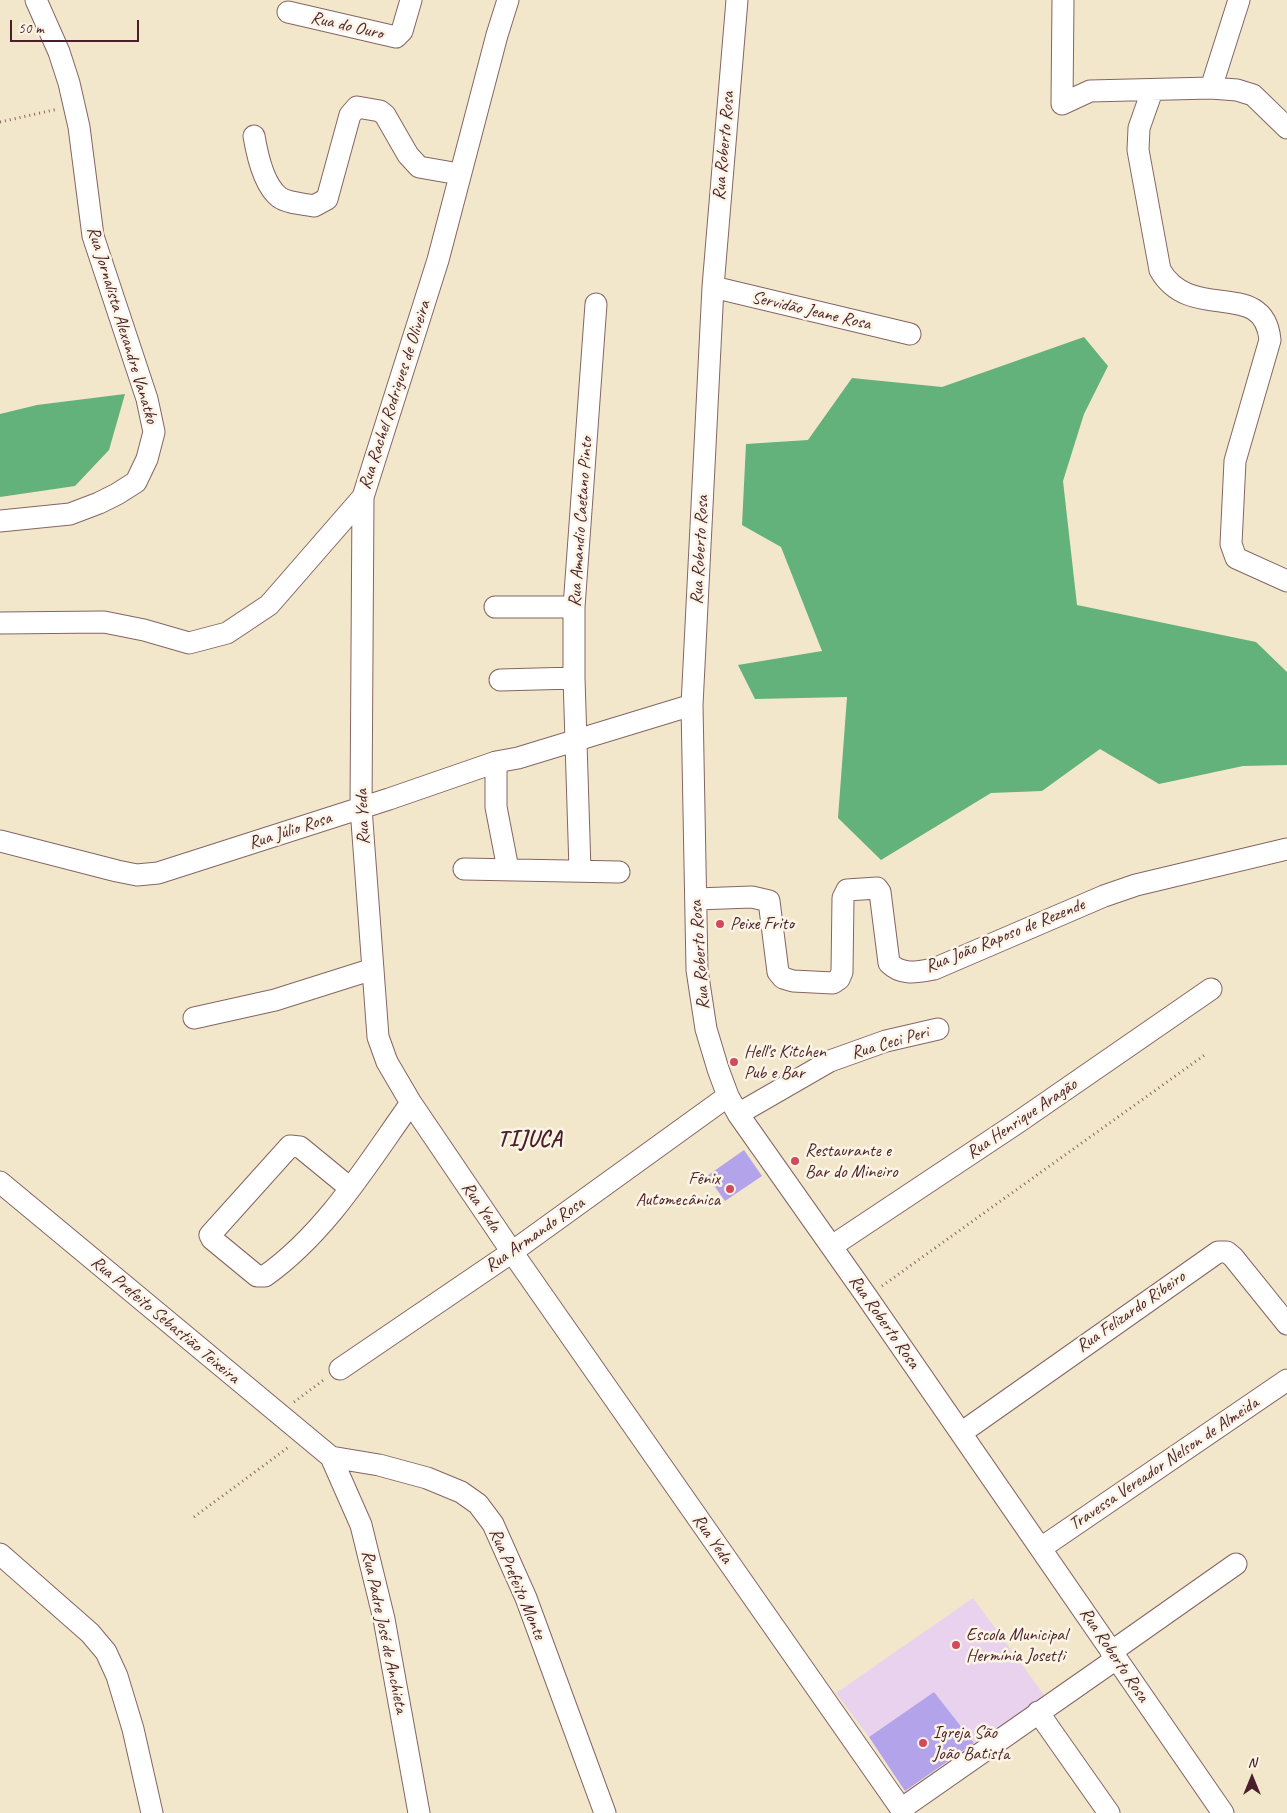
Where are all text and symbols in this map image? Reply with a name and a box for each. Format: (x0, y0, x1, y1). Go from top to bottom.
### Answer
street label: Rua do Ouro (309, 7, 385, 45)
scale bar (12, 10, 141, 42)
text: 50 m (18, 19, 44, 38)
street label: Rua Roberto Rosa (708, 91, 740, 201)
street label: Rua Jornalista Alexandre Vanatko (82, 224, 162, 426)
street label: Servidão Jeane Rosa (749, 287, 873, 335)
street label: Rua Rachel Rodrigues de Oliveira (354, 298, 436, 492)
street label: Rua Amandio Caetano Pinto (564, 436, 598, 608)
street label: Rua Roberto Rosa (686, 495, 714, 605)
street label: Rua Yeda (351, 789, 375, 845)
street label: Rua Júlio Rosa (246, 807, 334, 855)
street label: Rua João Raposo de Rezende (922, 894, 1088, 978)
street label: Rua Roberto Rosa (685, 900, 715, 1010)
place label: Peixe Frito (730, 913, 794, 935)
marker: Peixe Frito (714, 918, 726, 930)
street label: Rua Ceci Peri (849, 1022, 931, 1064)
place label: Hell's Kitchen Pub e Bar (744, 1041, 826, 1084)
marker: Hell's Kitchen Pub e Bar (728, 1056, 740, 1068)
street label: Rua Henrique Aragão (963, 1074, 1081, 1164)
district label: TIJUCA (497, 1127, 563, 1153)
place label: Restaurante e Bar do Mineiro (805, 1140, 898, 1182)
marker: Restaurante e Bar do Mineiro (789, 1155, 801, 1167)
place label: Fênix Automecânica (636, 1168, 720, 1210)
street label: Rua Yeda (457, 1178, 505, 1236)
marker: Fênix Automecânica (724, 1183, 736, 1195)
street label: Rua Armando Rosa (481, 1193, 589, 1277)
street label: Rua Prefeito Sebastião Teixeira (86, 1251, 244, 1389)
street label: Rua Felizardo Ribeiro (1072, 1266, 1190, 1358)
street label: Rua Roberto Rosa (844, 1271, 924, 1373)
street label: Travessa Vereador Nelson de Almeida (1065, 1392, 1263, 1536)
street label: Rua Yeda (687, 1510, 737, 1568)
street label: Rua Prefeito Monte (484, 1525, 550, 1643)
street label: Rua Padre José de Anchieta (356, 1549, 412, 1715)
street label: Rua Roberto Rosa (1075, 1604, 1153, 1706)
place label: Escola Municipal Hermínia Josetti (966, 1624, 1067, 1666)
marker: Escola Municipal Hermínia Josetti (950, 1639, 962, 1651)
place label: Igreja São João Batista (933, 1722, 1009, 1765)
marker: Igreja São João Batista (917, 1737, 929, 1749)
north arrow (1227, 1753, 1277, 1803)
text: N (1248, 1754, 1256, 1771)

